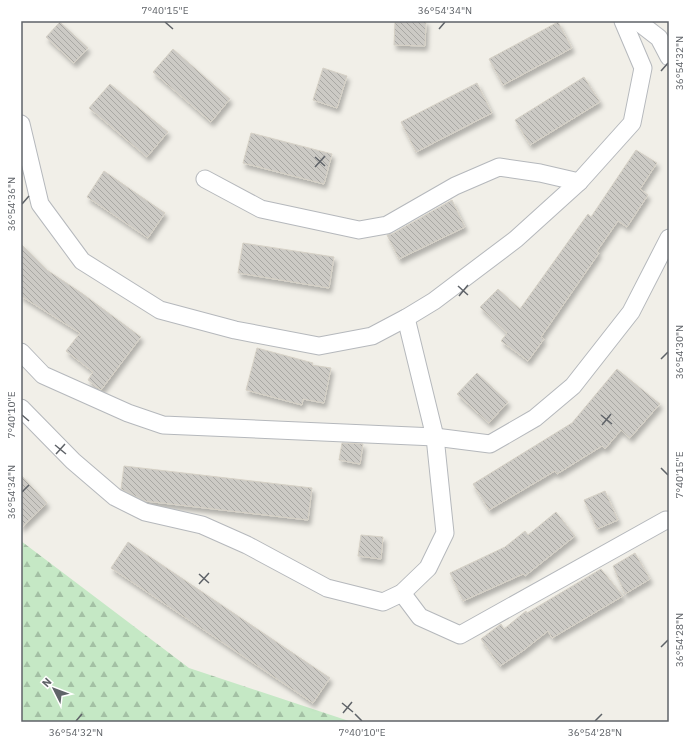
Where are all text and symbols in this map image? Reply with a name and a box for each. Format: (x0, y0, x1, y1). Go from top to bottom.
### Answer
text: 7°40'15"E (141, 4, 189, 17)
text: 36°54'34"N (418, 4, 472, 17)
text: 36°54'32"N (673, 36, 686, 90)
text: 36°54'36"N (5, 177, 18, 231)
text: 36°54'30"N (673, 325, 686, 379)
text: 7°40'10"E (5, 391, 18, 439)
text: 7°40'15"E (673, 451, 686, 499)
text: 36°54'34"N (5, 465, 18, 519)
text: 36°54'28"N (673, 613, 686, 667)
north arrow (34, 669, 74, 709)
text: N (39, 675, 54, 690)
text: 36°54'32"N (49, 726, 103, 739)
text: 7°40'10"E (338, 726, 386, 739)
text: 36°54'28"N (568, 726, 622, 739)

